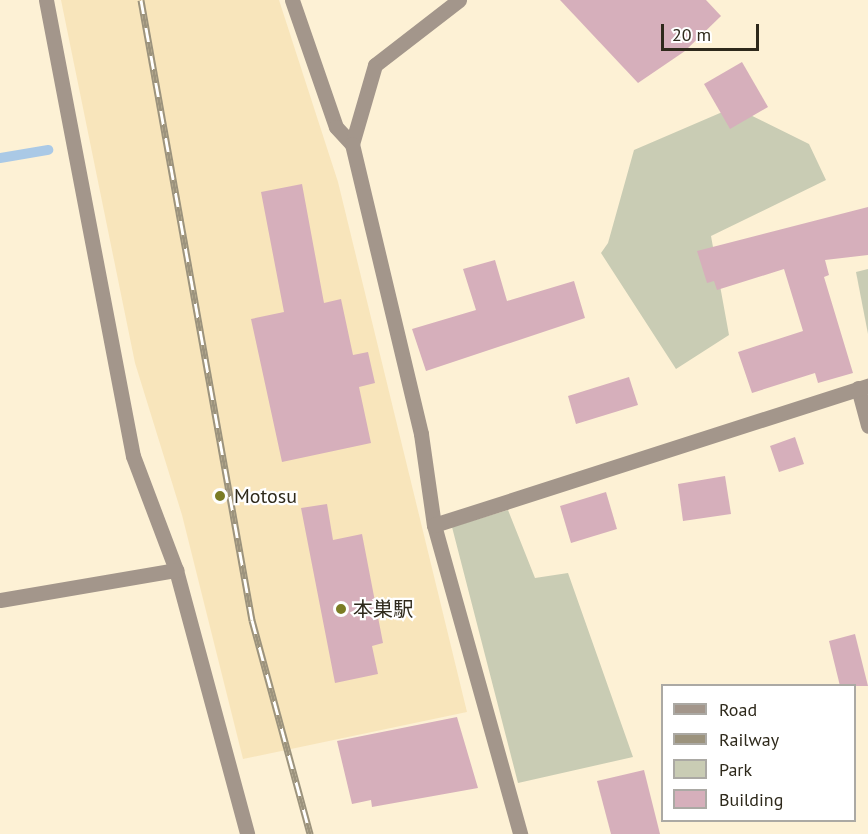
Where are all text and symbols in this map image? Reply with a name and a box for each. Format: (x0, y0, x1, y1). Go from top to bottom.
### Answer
scale bar (664, 12, 762, 50)
text: 20 m (672, 23, 711, 46)
place label: Motosu (234, 484, 297, 508)
marker: Motosu (211, 487, 229, 505)
place label: 本巣駅 (353, 597, 413, 621)
marker: 本巣駅 (334, 602, 348, 616)
legend (661, 684, 856, 822)
text: Road (719, 698, 757, 721)
text: Railway (719, 728, 779, 751)
text: Park (719, 758, 752, 781)
text: Building (719, 788, 783, 811)

